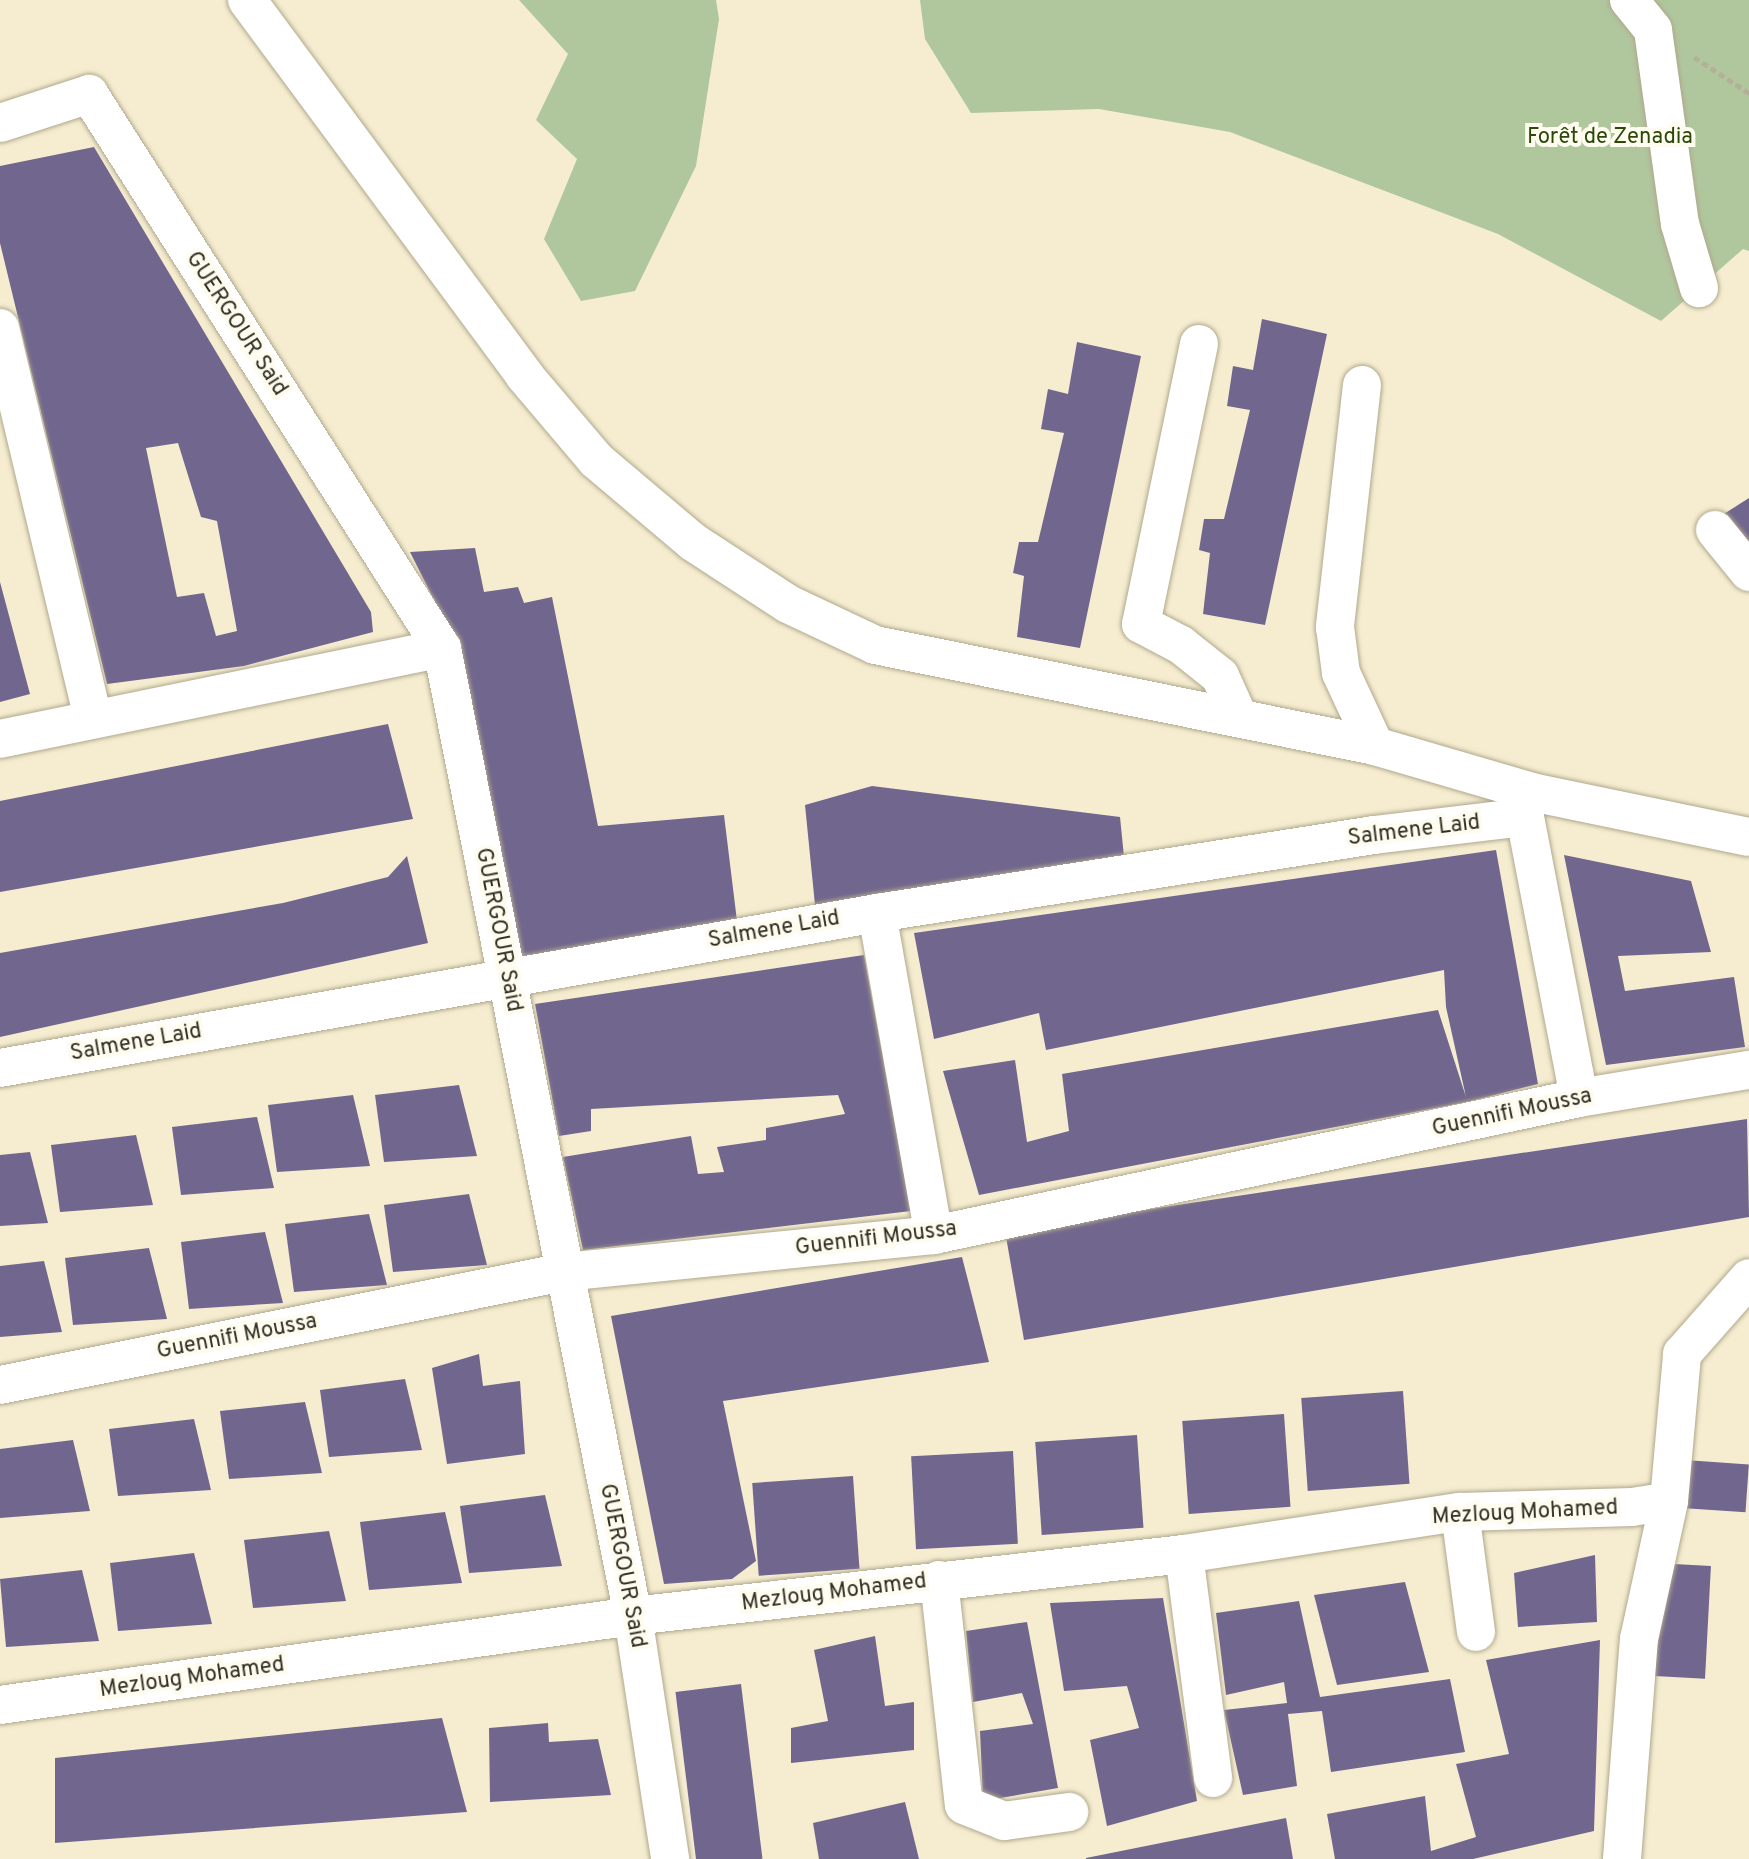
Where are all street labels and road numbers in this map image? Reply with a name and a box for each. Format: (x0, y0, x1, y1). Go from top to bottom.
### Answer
street label: GUERGOUR Said (180, 247, 292, 401)
street label: Salmene Laid (1346, 810, 1482, 852)
street label: GUERGOUR Said (469, 846, 527, 1014)
street label: Salmene Laid (706, 905, 842, 955)
street label: Salmene Laid (68, 1018, 204, 1068)
street label: Guennifi Moussa (1430, 1083, 1594, 1143)
street label: Guennifi Moussa (794, 1216, 958, 1262)
street label: Guennifi Moussa (155, 1309, 319, 1365)
street label: GUERGOUR Said (593, 1482, 651, 1650)
street label: Mezloug Mohamed (1431, 1495, 1619, 1531)
street label: Mezloug Mohamed (740, 1569, 928, 1617)
street label: Mezloug Mohamed (98, 1652, 286, 1704)

